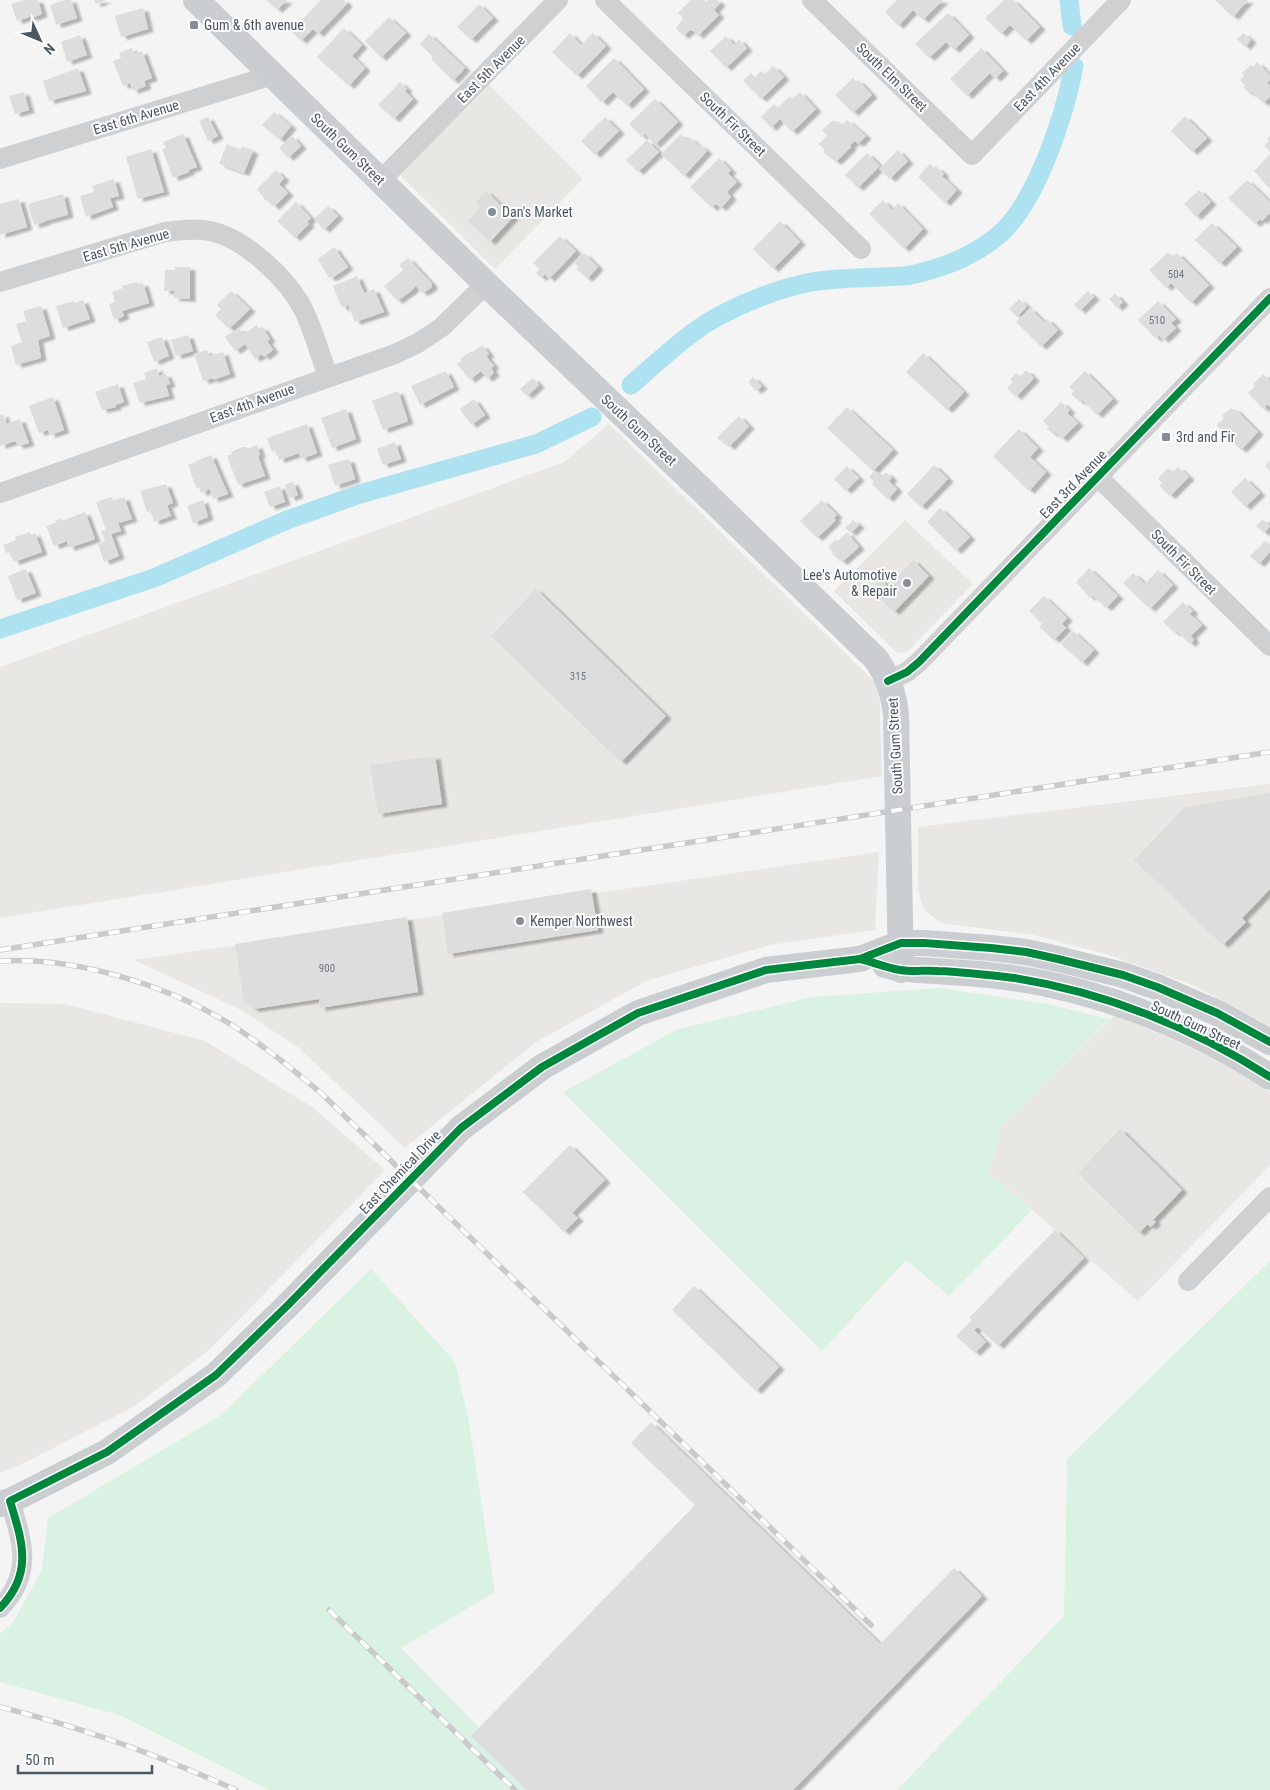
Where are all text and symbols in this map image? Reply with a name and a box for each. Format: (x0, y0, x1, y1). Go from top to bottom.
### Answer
north arrow (15, 15, 65, 65)
place label: Gum & 6th avenue (204, 17, 304, 33)
marker: Gum & 6th avenue (188, 19, 200, 31)
street label: East 5th Avenue (454, 32, 528, 106)
street label: South Elm Street (853, 39, 931, 115)
street label: East 4th Avenue (1010, 39, 1084, 114)
text: N (41, 40, 58, 58)
street label: South Fir Street (697, 89, 769, 159)
street label: East 6th Avenue (91, 96, 181, 138)
street label: South Gum Street (308, 110, 388, 188)
place label: Dan's Market (502, 204, 573, 220)
marker: Dan's Market (486, 206, 498, 218)
street label: East 5th Avenue (81, 225, 171, 265)
house number: 504 (1168, 268, 1185, 281)
house number: 510 (1149, 314, 1165, 327)
street label: East 4th Avenue (208, 380, 297, 426)
street label: South Gum Street (598, 391, 680, 469)
place label: 3rd and Fir (1176, 429, 1235, 445)
marker: 3rd and Fir (1160, 431, 1172, 443)
street label: East 3rd Avenue (1036, 446, 1110, 522)
street label: South Fir Street (1148, 526, 1220, 598)
place label: Lee's Automotive & Repair (803, 567, 897, 599)
marker: Lee's Automotive & Repair (901, 577, 913, 589)
house number: 315 (570, 670, 586, 683)
street label: South Gum Street (884, 697, 906, 795)
place label: Kemper Northwest (530, 913, 633, 929)
marker: Kemper Northwest (514, 915, 526, 927)
house number: 900 (319, 962, 335, 975)
street label: South Gum Street (1149, 997, 1243, 1053)
street label: East Chemical Drive (356, 1127, 444, 1217)
scale bar (18, 1742, 151, 1774)
text: 50 m (25, 1751, 55, 1769)

